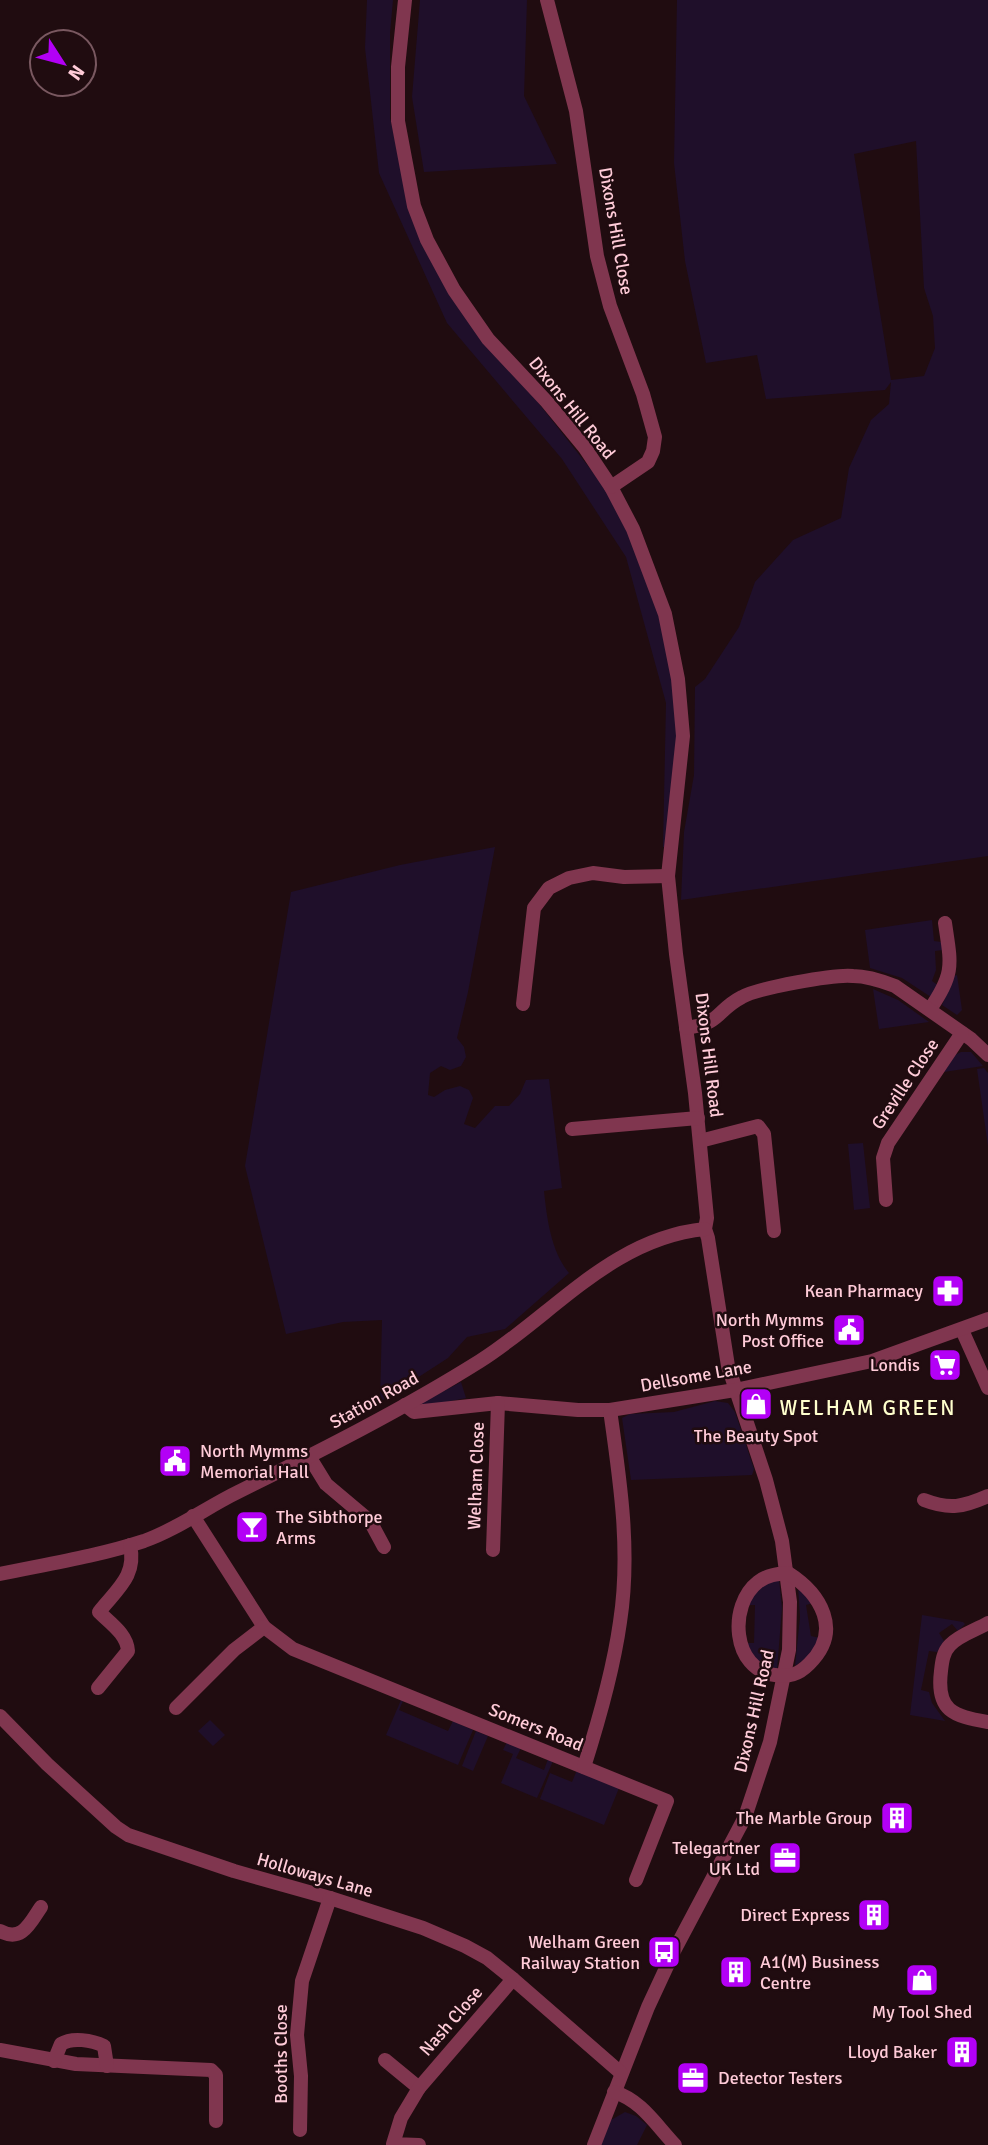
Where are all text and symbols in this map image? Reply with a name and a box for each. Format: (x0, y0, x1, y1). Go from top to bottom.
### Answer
north arrow (28, 28, 98, 98)
text: N (62, 60, 90, 85)
street label: Dixons Hill Close (594, 166, 638, 296)
street label: Dixons Hill Road (524, 352, 620, 464)
street label: Dixons Hill Road (690, 991, 728, 1119)
street label: Greville Close (867, 1034, 943, 1134)
pharmacy icon: Kean Pharmacy (929, 1272, 967, 1310)
place label: Kean Pharmacy (805, 1280, 924, 1302)
place label: North Mymms Post Office (716, 1309, 824, 1352)
public building icon: North Mymms Post Office (830, 1311, 868, 1349)
supermarket icon: Londis (926, 1346, 964, 1384)
place label: Londis (870, 1354, 920, 1376)
street label: Dellsome Lane (639, 1355, 753, 1397)
street label: Station Road (326, 1367, 422, 1433)
shop icon: The Beauty Spot (737, 1385, 775, 1423)
district label: WELHAM GREEN (779, 1395, 957, 1421)
street label: Welham Close (463, 1421, 489, 1531)
place label: The Beauty Spot (694, 1425, 818, 1447)
place label: North Mymms Memorial Hall (200, 1440, 309, 1483)
public building icon: North Mymms Memorial Hall (156, 1442, 194, 1480)
place label: The Sibthorpe Arms (276, 1506, 383, 1549)
bar icon: The Sibthorpe Arms (233, 1508, 271, 1546)
street label: Dixons Hill Road (729, 1647, 779, 1775)
street label: Somers Road (486, 1698, 586, 1756)
building icon: The Marble Group (878, 1799, 916, 1837)
place label: The Marble Group (736, 1807, 872, 1829)
place label: Telegartner UK Ltd (672, 1837, 760, 1880)
office icon: Telegartner UK Ltd (766, 1839, 804, 1877)
street label: Holloways Lane (254, 1848, 376, 1902)
building icon: Direct Express (855, 1896, 893, 1934)
place label: Direct Express (740, 1904, 850, 1926)
place label: Welham Green Railway Station (520, 1931, 640, 1974)
bus stop icon: Welham Green Railway Station (645, 1933, 683, 1971)
place label: A1(M) Business Centre (760, 1951, 879, 1994)
building icon: A1(M) Business Centre (717, 1953, 755, 1991)
shop icon: My Tool Shed (903, 1961, 941, 1999)
street label: Nash Close (415, 1982, 487, 2060)
place label: My Tool Shed (872, 2001, 972, 2023)
street label: Booths Close (270, 2004, 292, 2104)
building icon: Lloyd Baker (943, 2033, 981, 2071)
place label: Lloyd Baker (847, 2041, 937, 2063)
office icon: Detector Testers (674, 2059, 712, 2097)
place label: Detector Testers (718, 2067, 842, 2089)

